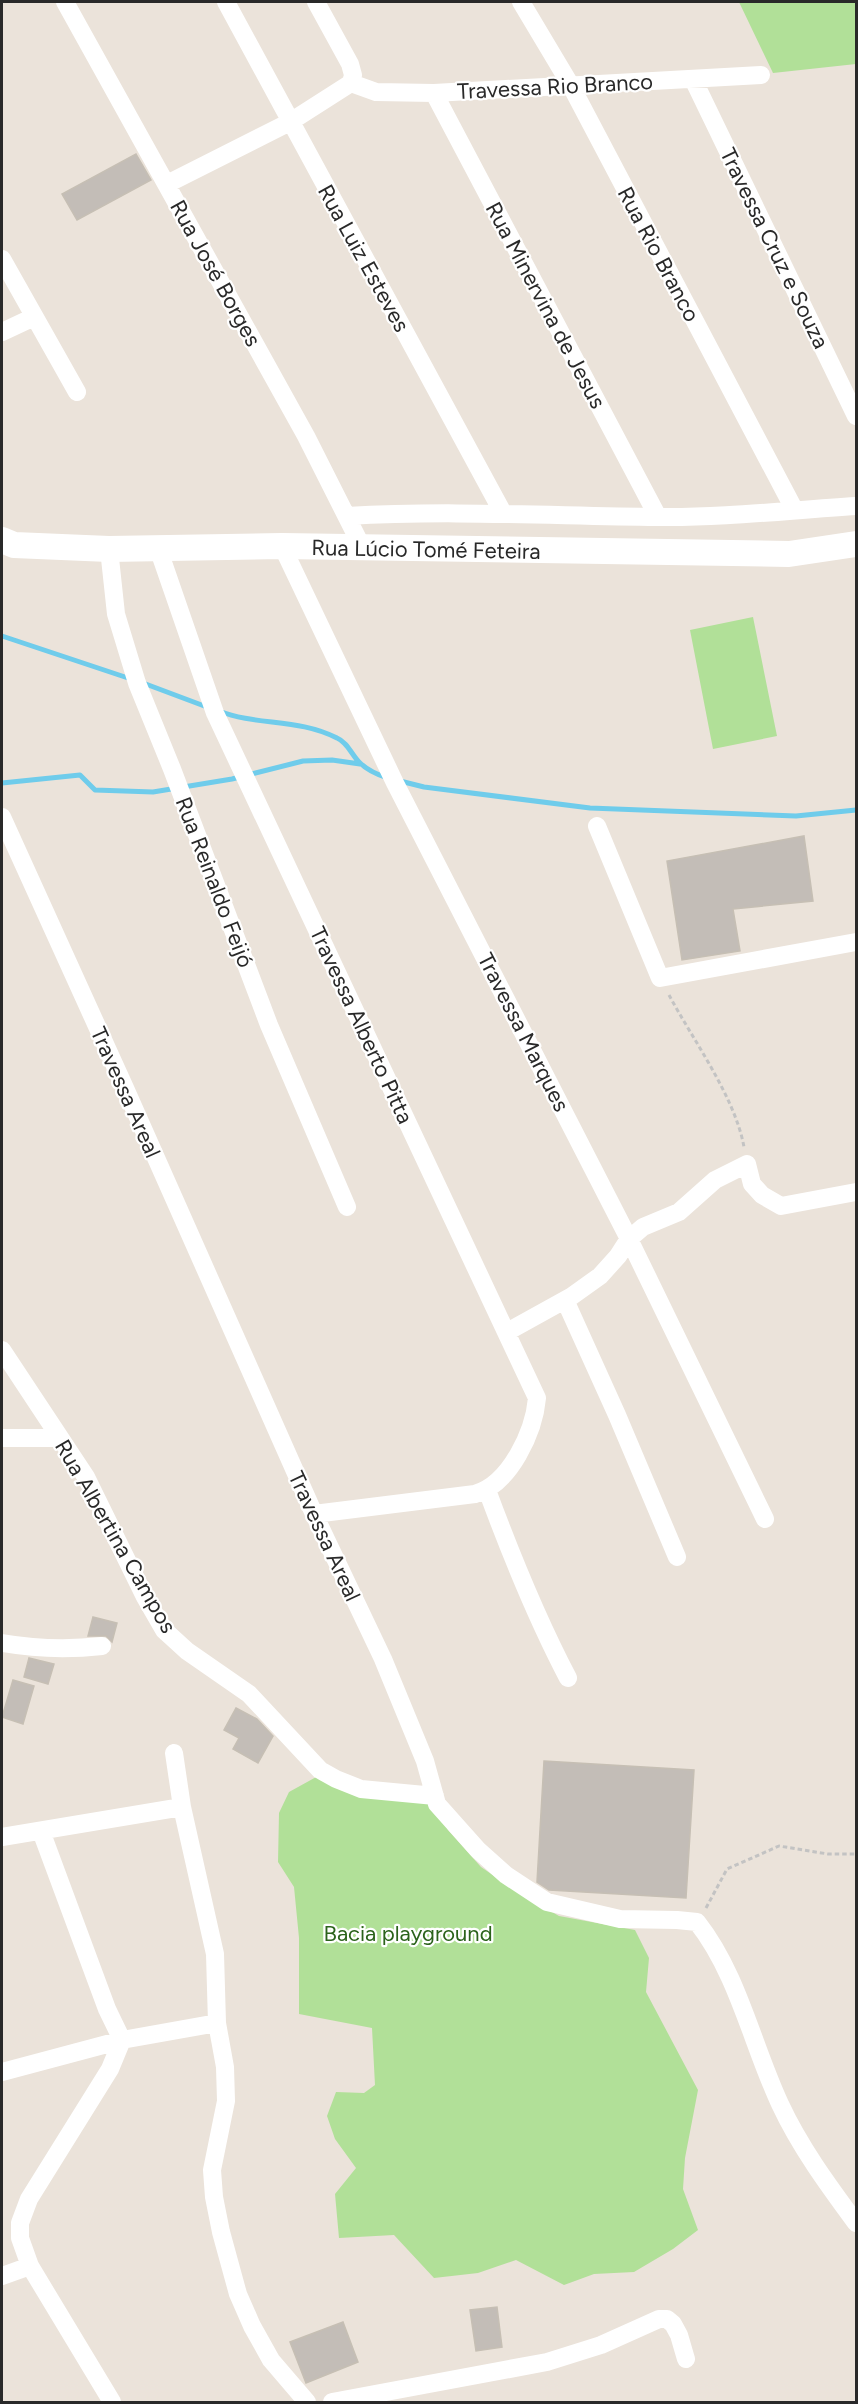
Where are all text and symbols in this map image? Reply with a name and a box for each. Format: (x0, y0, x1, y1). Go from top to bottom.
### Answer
street label: Travessa Rio Branco (456, 68, 654, 105)
street label: Travessa Cruz e Souza (714, 144, 835, 353)
street label: Rua Luiz Esteves (312, 180, 415, 337)
street label: Rua Rio Branco (612, 182, 705, 326)
street label: Rua José Borges (164, 195, 267, 351)
street label: Rua Minervina de Jesus (480, 197, 611, 413)
street label: Rua Lúcio Tomé Feteira (311, 534, 541, 565)
street label: Rua Reinaldo Feijó (170, 793, 260, 971)
street label: Travessa Alberto Pitta (304, 922, 419, 1128)
street label: Travessa Marques (472, 948, 575, 1116)
street label: Travessa Areal (85, 1023, 166, 1162)
street label: Rua Albertina Campos (49, 1435, 182, 1638)
street label: Travessa Areal (283, 1467, 366, 1606)
park label: Bacia playground (323, 1920, 493, 1947)

